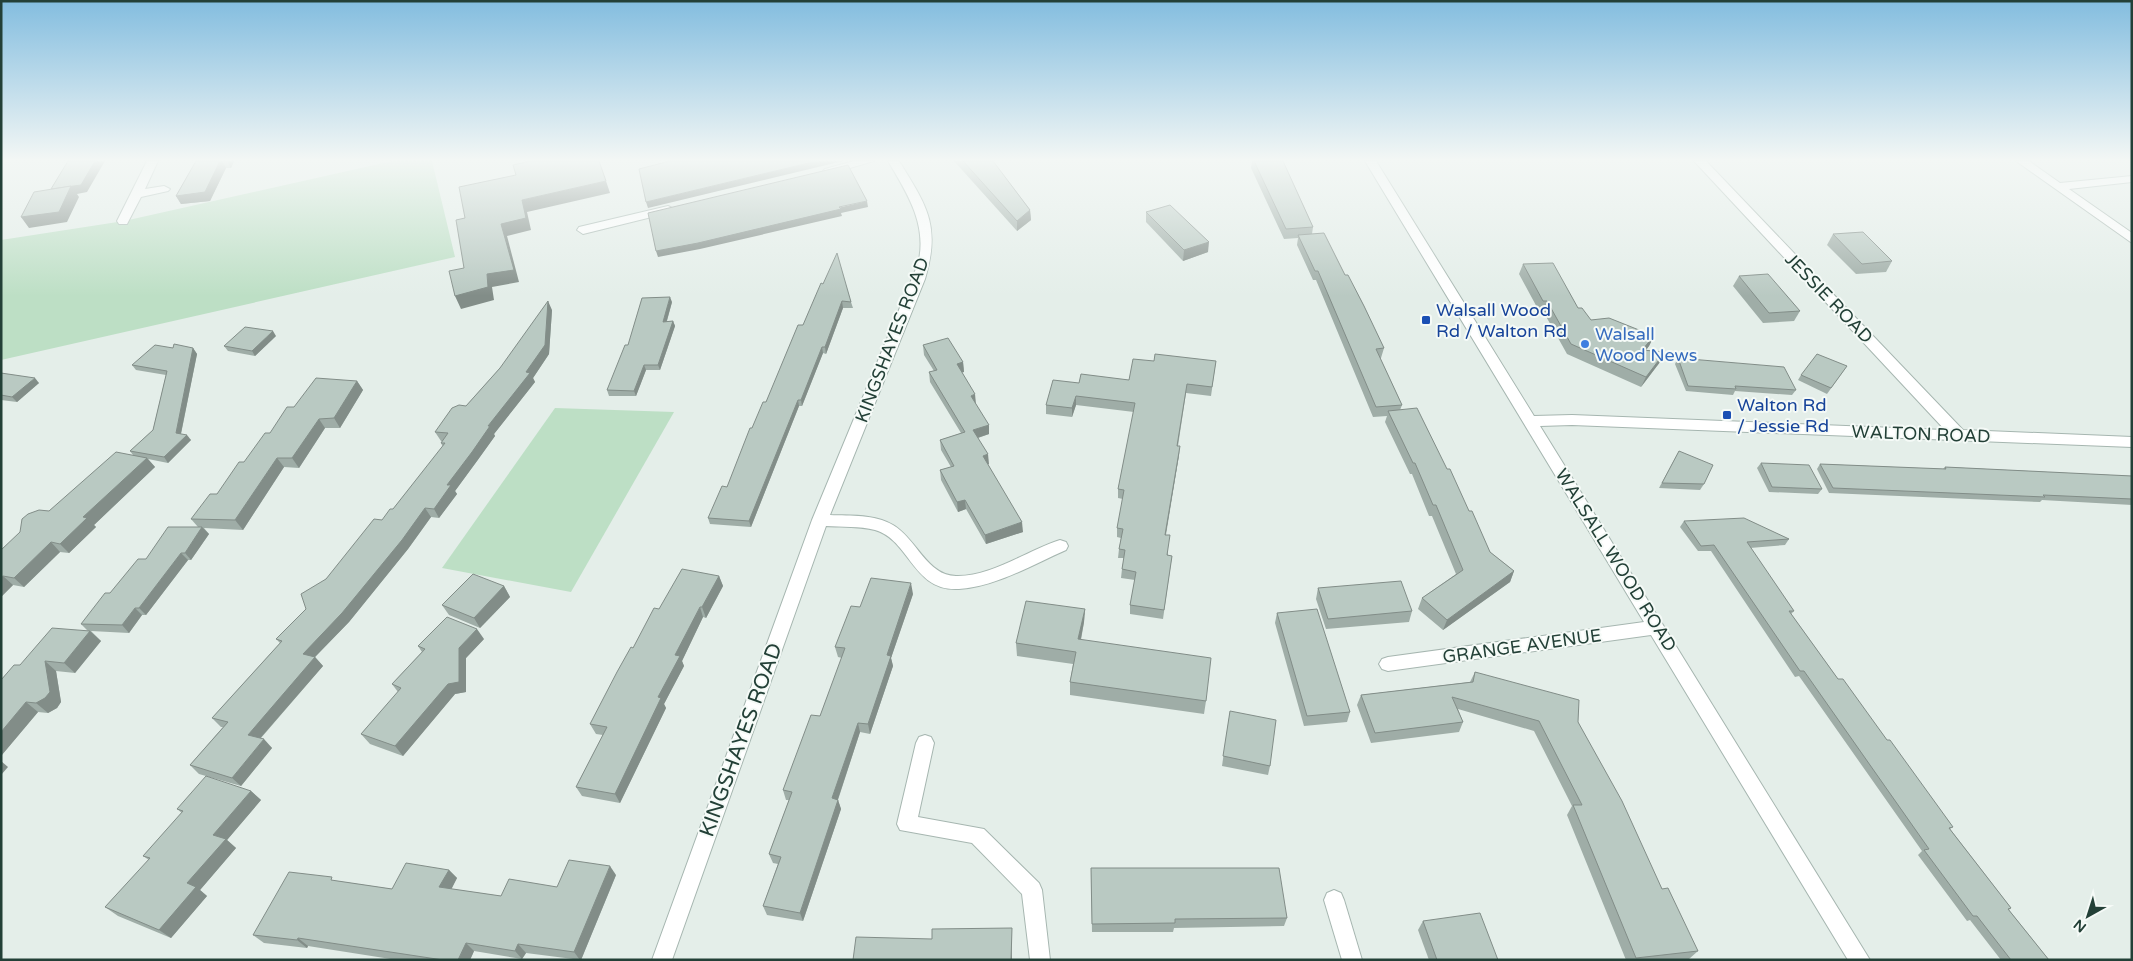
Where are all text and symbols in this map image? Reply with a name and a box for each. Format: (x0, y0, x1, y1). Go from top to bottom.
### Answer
street label: JESSIE ROAD (1780, 248, 1878, 348)
street label: KINGSHAYES ROAD (850, 254, 934, 426)
place label: Walsall Wood Rd / Walton Rd (1436, 299, 1567, 342)
marker: Walsall Wood Rd / Walton Rd (1420, 314, 1432, 326)
place label: Walsall Wood News (1595, 323, 1698, 366)
marker: Walsall Wood News (1579, 338, 1591, 350)
place label: Walton Rd / Jessie Rd (1737, 394, 1829, 437)
marker: Walton Rd / Jessie Rd (1721, 409, 1733, 421)
street label: WALTON ROAD (1851, 421, 1991, 447)
street label: WALSALL WOOD ROAD (1551, 464, 1681, 656)
street label: GRANGE AVENUE (1441, 624, 1603, 668)
street label: KINGSHAYES ROAD (694, 640, 788, 840)
north arrow (2063, 891, 2113, 941)
text: N (2070, 916, 2090, 936)

